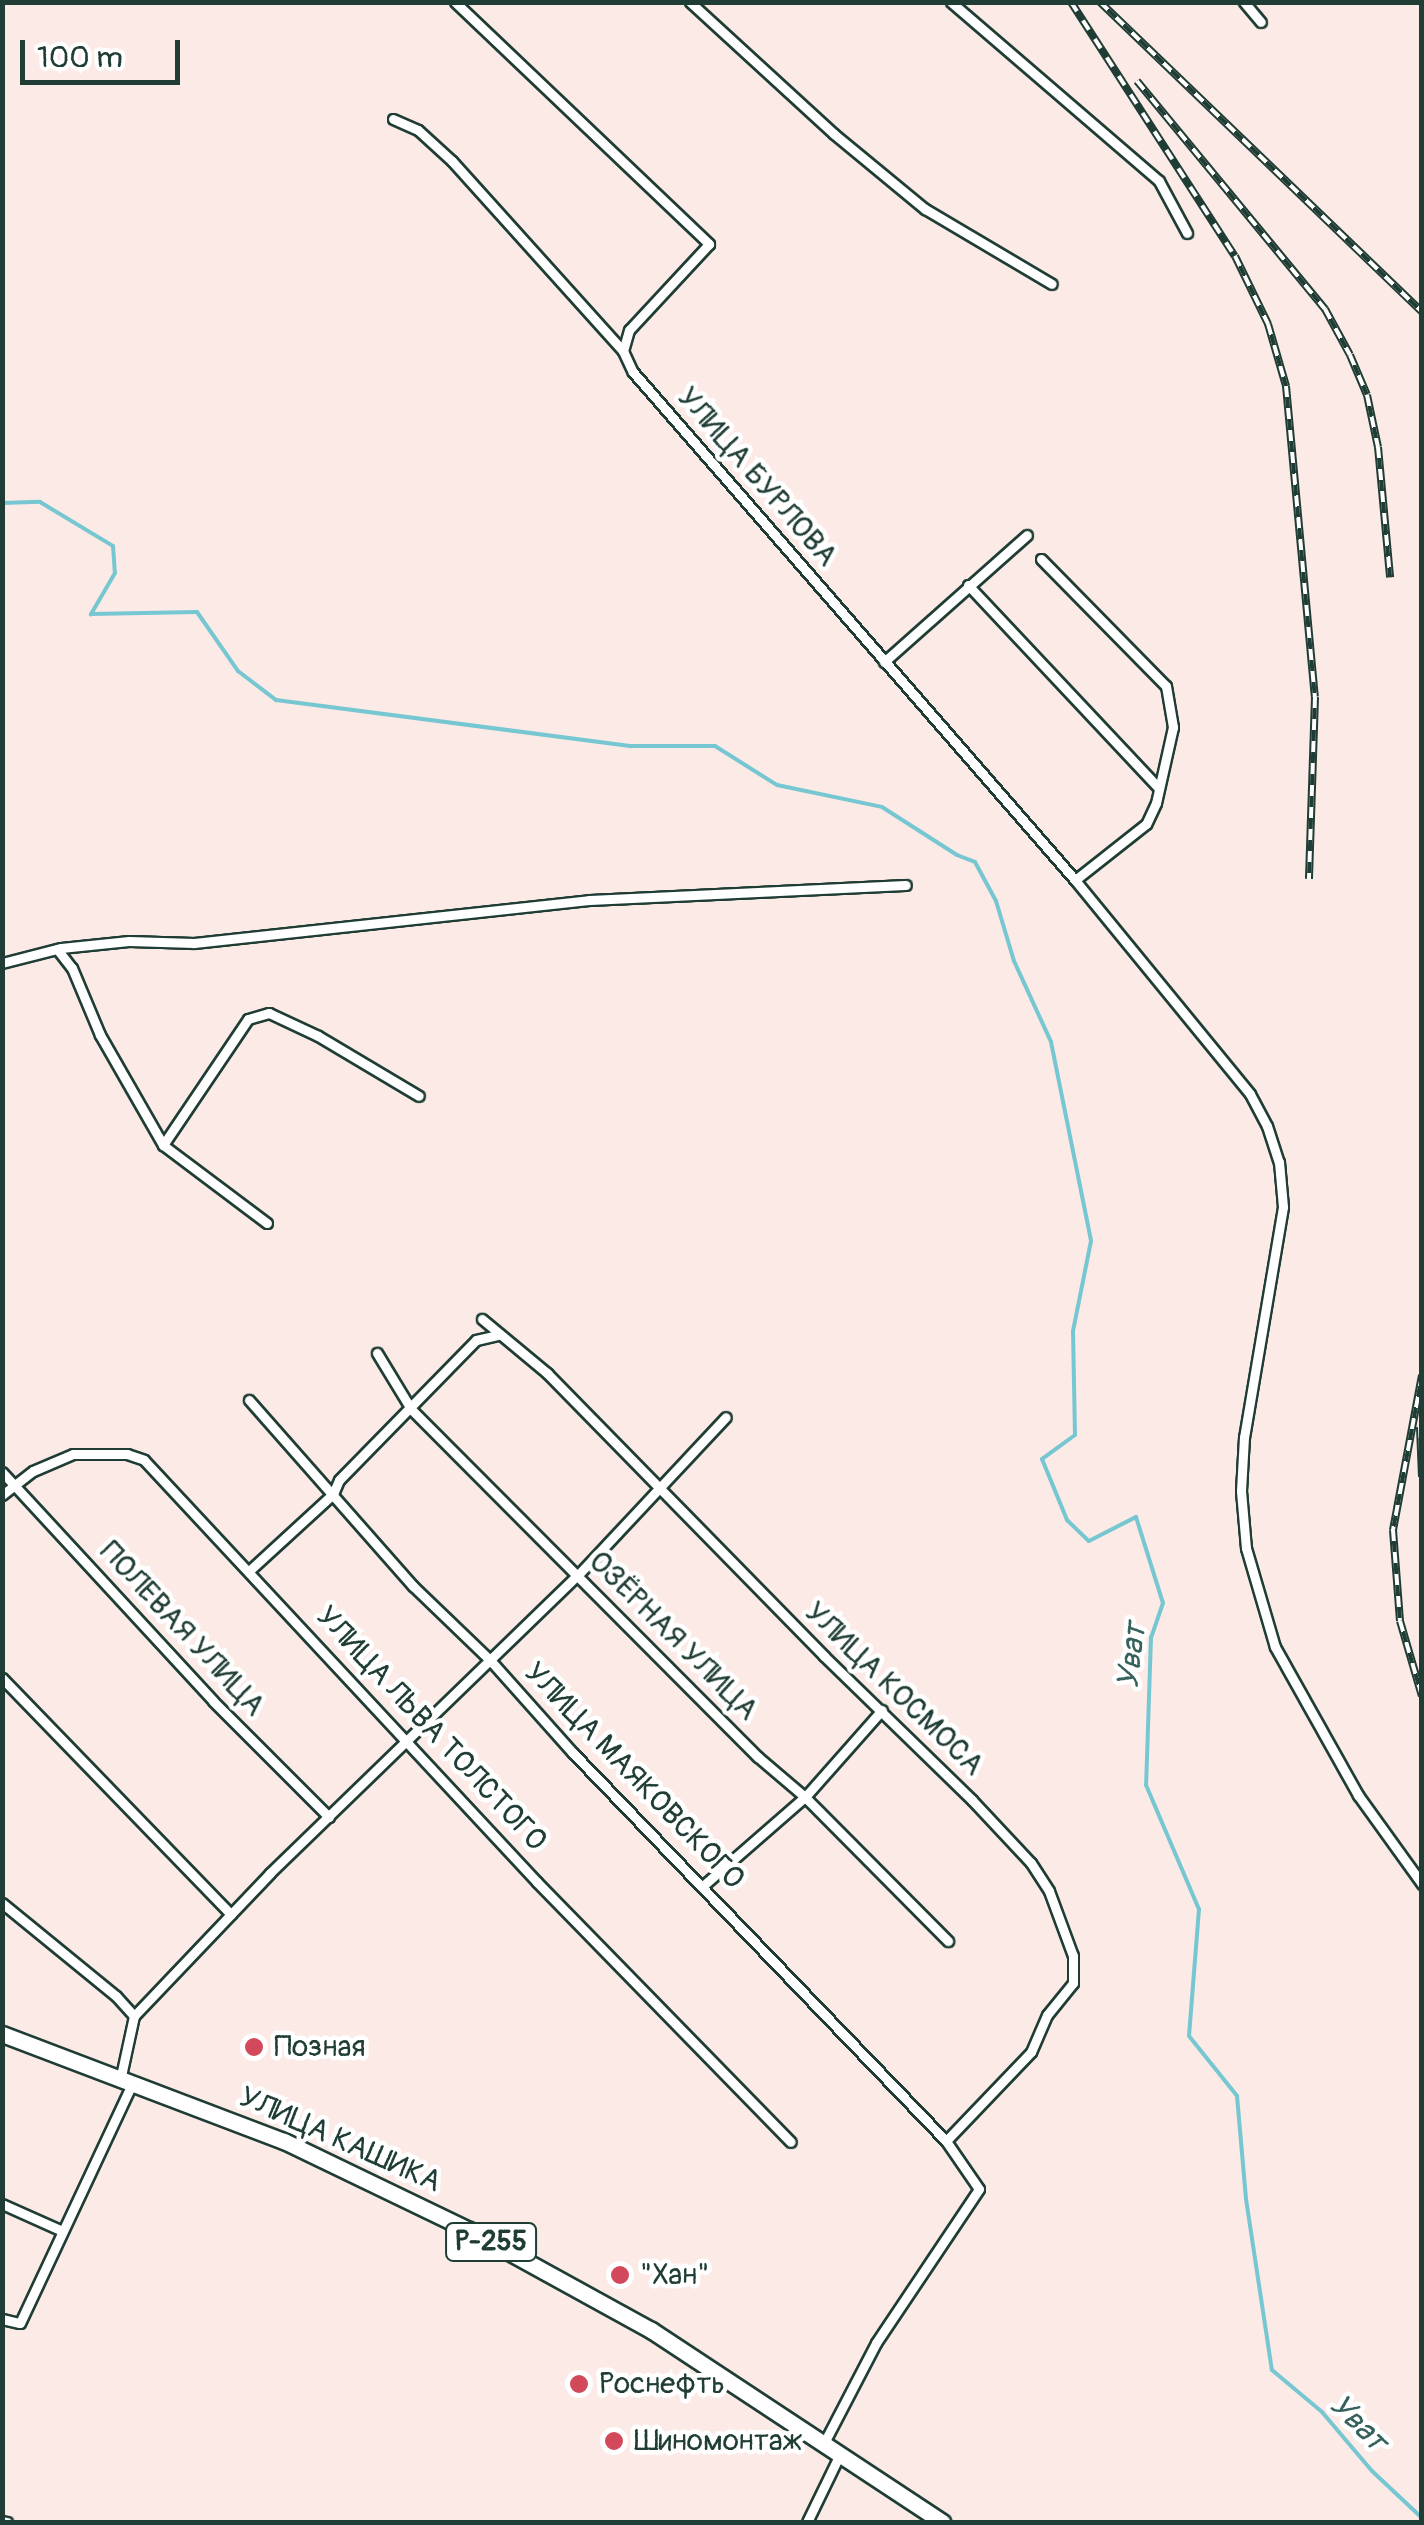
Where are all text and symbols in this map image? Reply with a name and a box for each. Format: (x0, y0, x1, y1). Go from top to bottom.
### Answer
scale bar (25, 20, 185, 82)
text: 100 m (37, 39, 123, 76)
street label: УЛИЦА БУРЛОВА (669, 380, 845, 574)
street label: ПОЛЕВАЯ УЛИЦА (92, 1534, 272, 1724)
street label: ОЗЁРНАЯ УЛИЦА (581, 1544, 765, 1728)
street label: УЛИЦА КОСМОСА (797, 1595, 991, 1783)
street label: УЛИЦА ЛЬВА ТОЛСТОГО (308, 1599, 554, 1859)
water label: Уват (1109, 1621, 1155, 1691)
street label: УЛИЦА МАЯКОВСКОГО (516, 1655, 752, 1897)
place label: Позная (274, 2029, 366, 2065)
marker: Позная (243, 2036, 265, 2058)
street label: УЛИЦА КАШИКА (233, 2079, 447, 2201)
road number: Р-255 (444, 2219, 538, 2265)
place label: "Хан" (640, 2257, 709, 2293)
marker: "Хан" (609, 2264, 631, 2286)
place label: Роснефть (599, 2366, 725, 2402)
marker: Роснефть (568, 2373, 590, 2395)
water label: Уват (1321, 2386, 1395, 2460)
place label: Шиномонтаж (634, 2423, 802, 2459)
marker: Шиномонтаж (603, 2430, 625, 2452)

